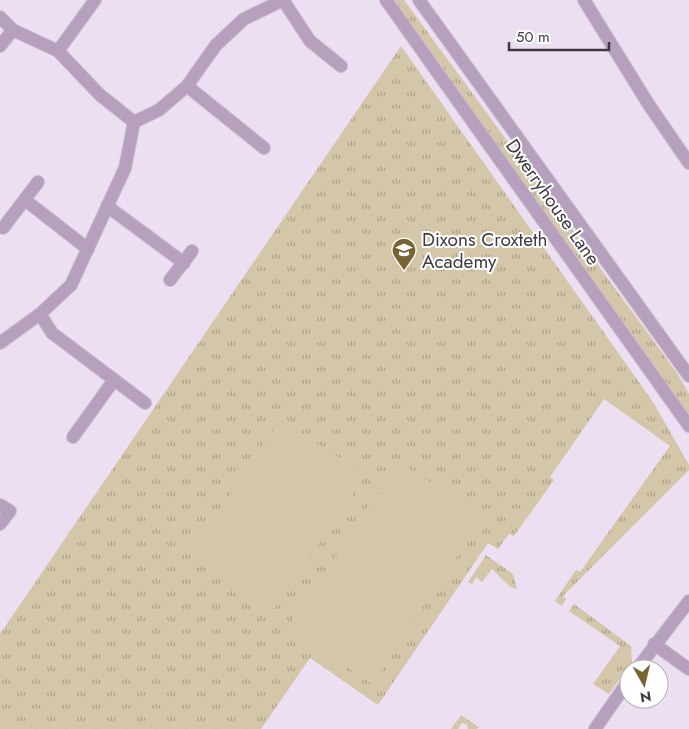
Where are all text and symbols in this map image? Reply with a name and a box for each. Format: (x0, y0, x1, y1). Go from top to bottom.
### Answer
scale bar (509, 20, 609, 52)
text: 50 m (516, 26, 550, 48)
street label: Dwerryhouse Lane (499, 133, 607, 271)
place label: Dixons Croxteth Academy (422, 226, 547, 275)
school or university icon: Dixons Croxteth Academy (391, 237, 417, 271)
north arrow (619, 659, 669, 709)
text: N (639, 686, 653, 708)

